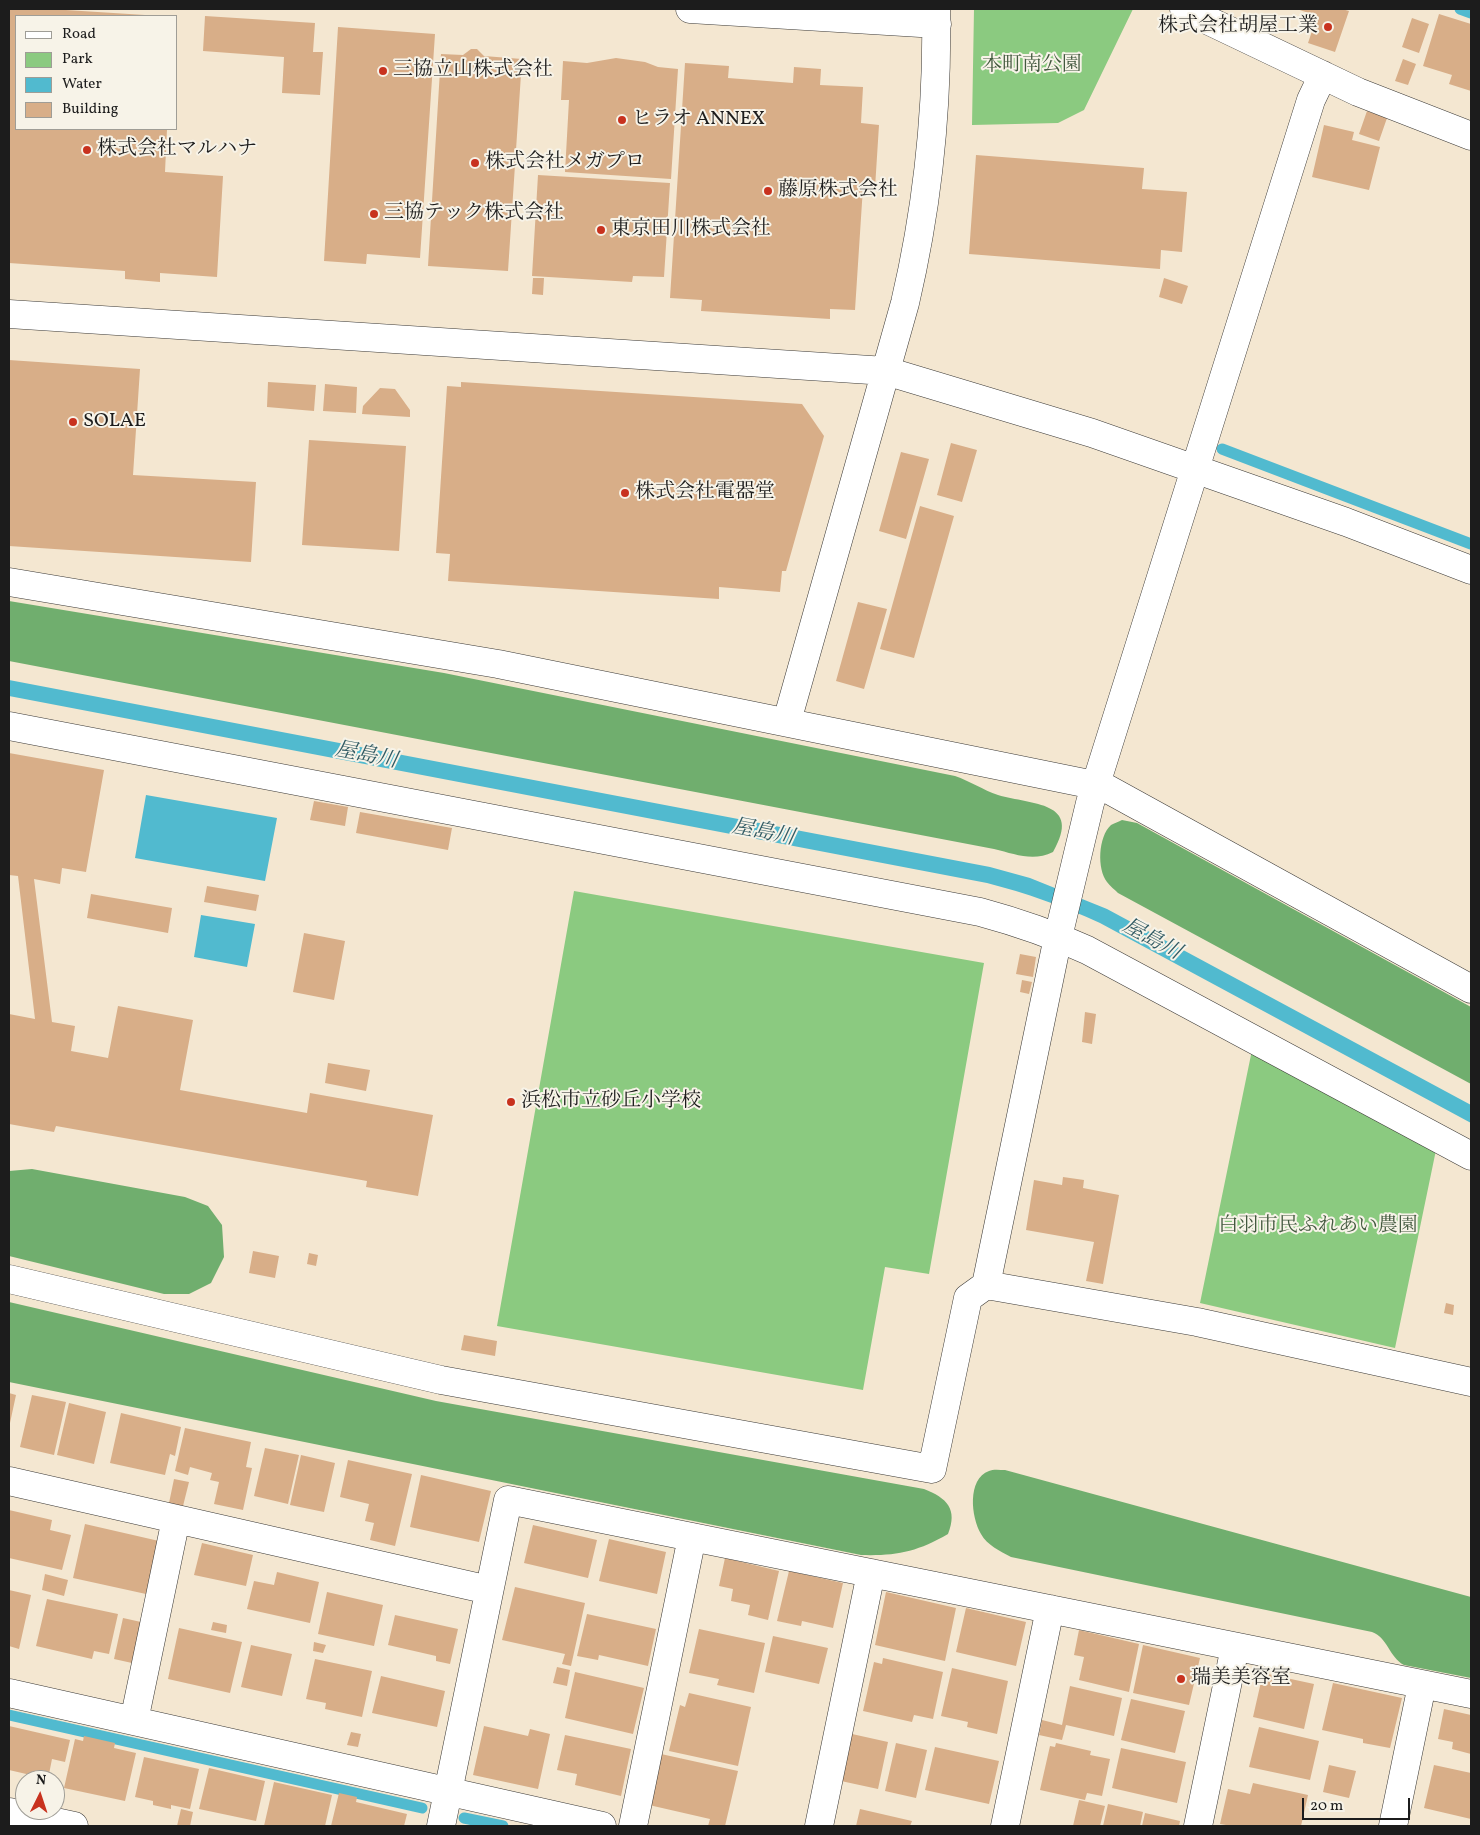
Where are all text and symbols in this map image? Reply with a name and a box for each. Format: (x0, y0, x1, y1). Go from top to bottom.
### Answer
legend (15, 15, 178, 130)
place label: 株式会社胡屋工業 (1158, 15, 1318, 39)
marker: 株式会社胡屋工業 (1322, 21, 1334, 33)
text: Road (62, 24, 96, 45)
text: Park (62, 49, 93, 70)
park label: 本町南公園 (982, 54, 1082, 78)
place label: 三協立山株式会社 (393, 59, 553, 83)
marker: 三協立山株式会社 (377, 65, 389, 77)
text: Water (62, 74, 102, 95)
text: Building (62, 99, 118, 120)
place label: ヒラオ ANNEX (632, 108, 765, 132)
marker: ヒラオ ANNEX (616, 114, 628, 126)
place label: 株式会社マルハナ (97, 138, 257, 162)
marker: 株式会社マルハナ (81, 144, 93, 156)
place label: 株式会社メガプロ (485, 151, 645, 175)
marker: 株式会社メガプロ (469, 157, 481, 169)
place label: 藤原株式会社 (778, 179, 898, 203)
marker: 藤原株式会社 (762, 185, 774, 197)
place label: 三協テック株式会社 (384, 202, 564, 226)
marker: 三協テック株式会社 (368, 208, 380, 220)
place label: 東京田川株式会社 (611, 218, 771, 242)
marker: 東京田川株式会社 (595, 224, 607, 236)
place label: SOLAE (83, 410, 146, 434)
marker: SOLAE (67, 416, 79, 428)
place label: 株式会社電器堂 (635, 481, 775, 505)
marker: 株式会社電器堂 (619, 487, 631, 499)
water label: 屋島川 (333, 739, 399, 775)
water label: 屋島川 (730, 816, 796, 852)
water label: 屋島川 (1117, 915, 1185, 967)
place label: 浜松市立砂丘小学校 (521, 1090, 701, 1114)
marker: 浜松市立砂丘小学校 (505, 1096, 517, 1108)
park label: 白羽市民ふれあい農園 (1218, 1215, 1418, 1239)
place label: 瑞美美容室 (1191, 1667, 1291, 1691)
marker: 瑞美美容室 (1175, 1673, 1187, 1685)
north arrow (15, 1770, 65, 1820)
text: N (35, 1771, 47, 1790)
scale bar (1305, 1788, 1412, 1820)
text: 20 m (1310, 1796, 1343, 1817)

